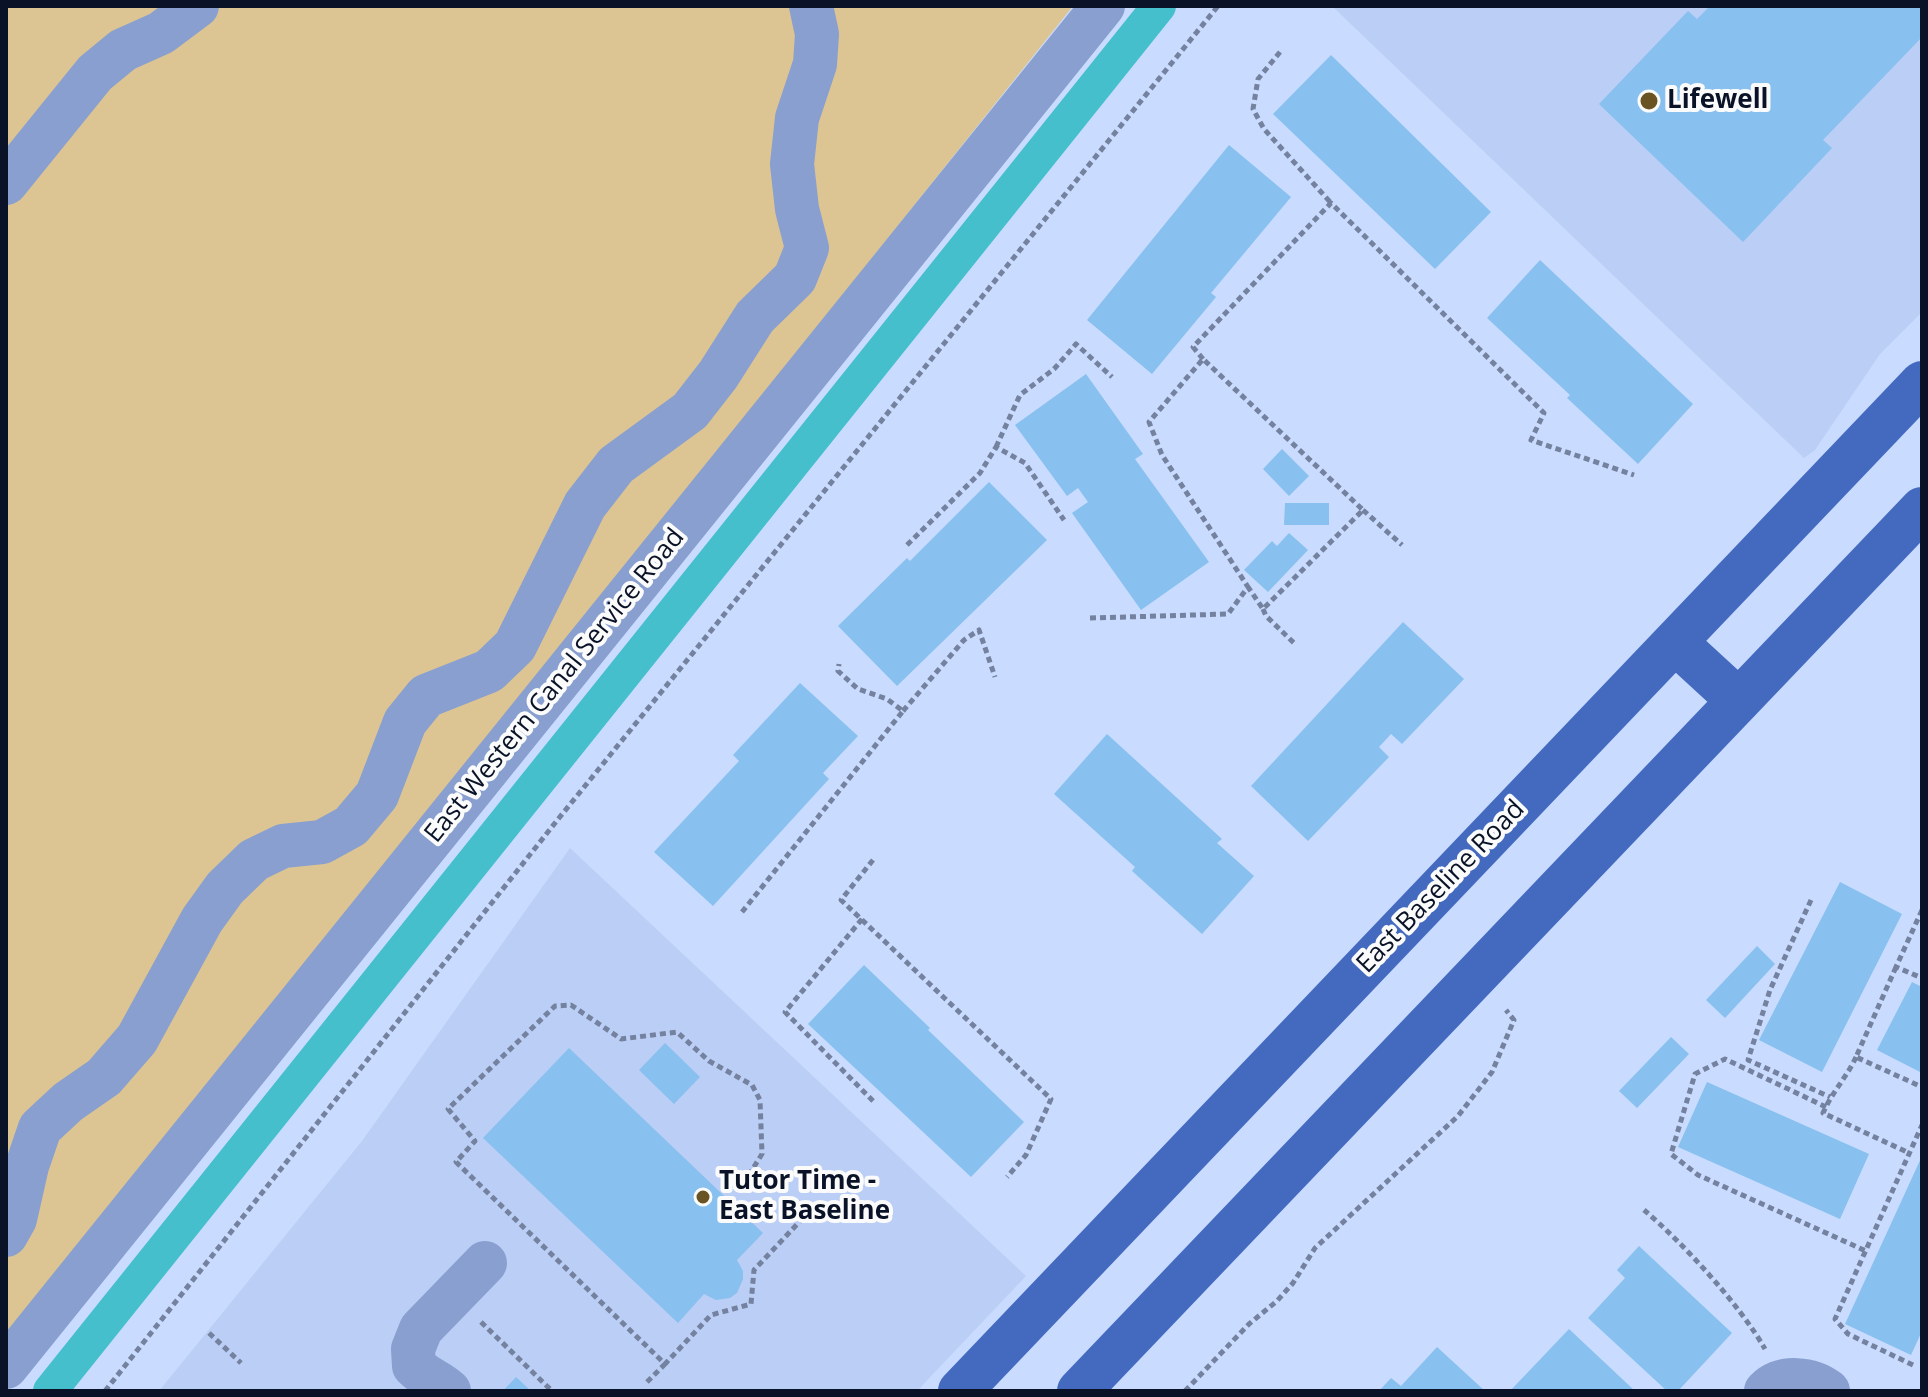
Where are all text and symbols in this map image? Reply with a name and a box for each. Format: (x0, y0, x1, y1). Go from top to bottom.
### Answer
place label: Lifewell (1667, 85, 1769, 117)
marker: Lifewell (1638, 90, 1660, 112)
street label: East Western Canal Service Road (419, 523, 691, 849)
street label: East Baseline Road (1351, 794, 1531, 980)
place label: Tutor Time - East Baseline (719, 1166, 890, 1228)
marker: Tutor Time - East Baseline (694, 1188, 712, 1206)

